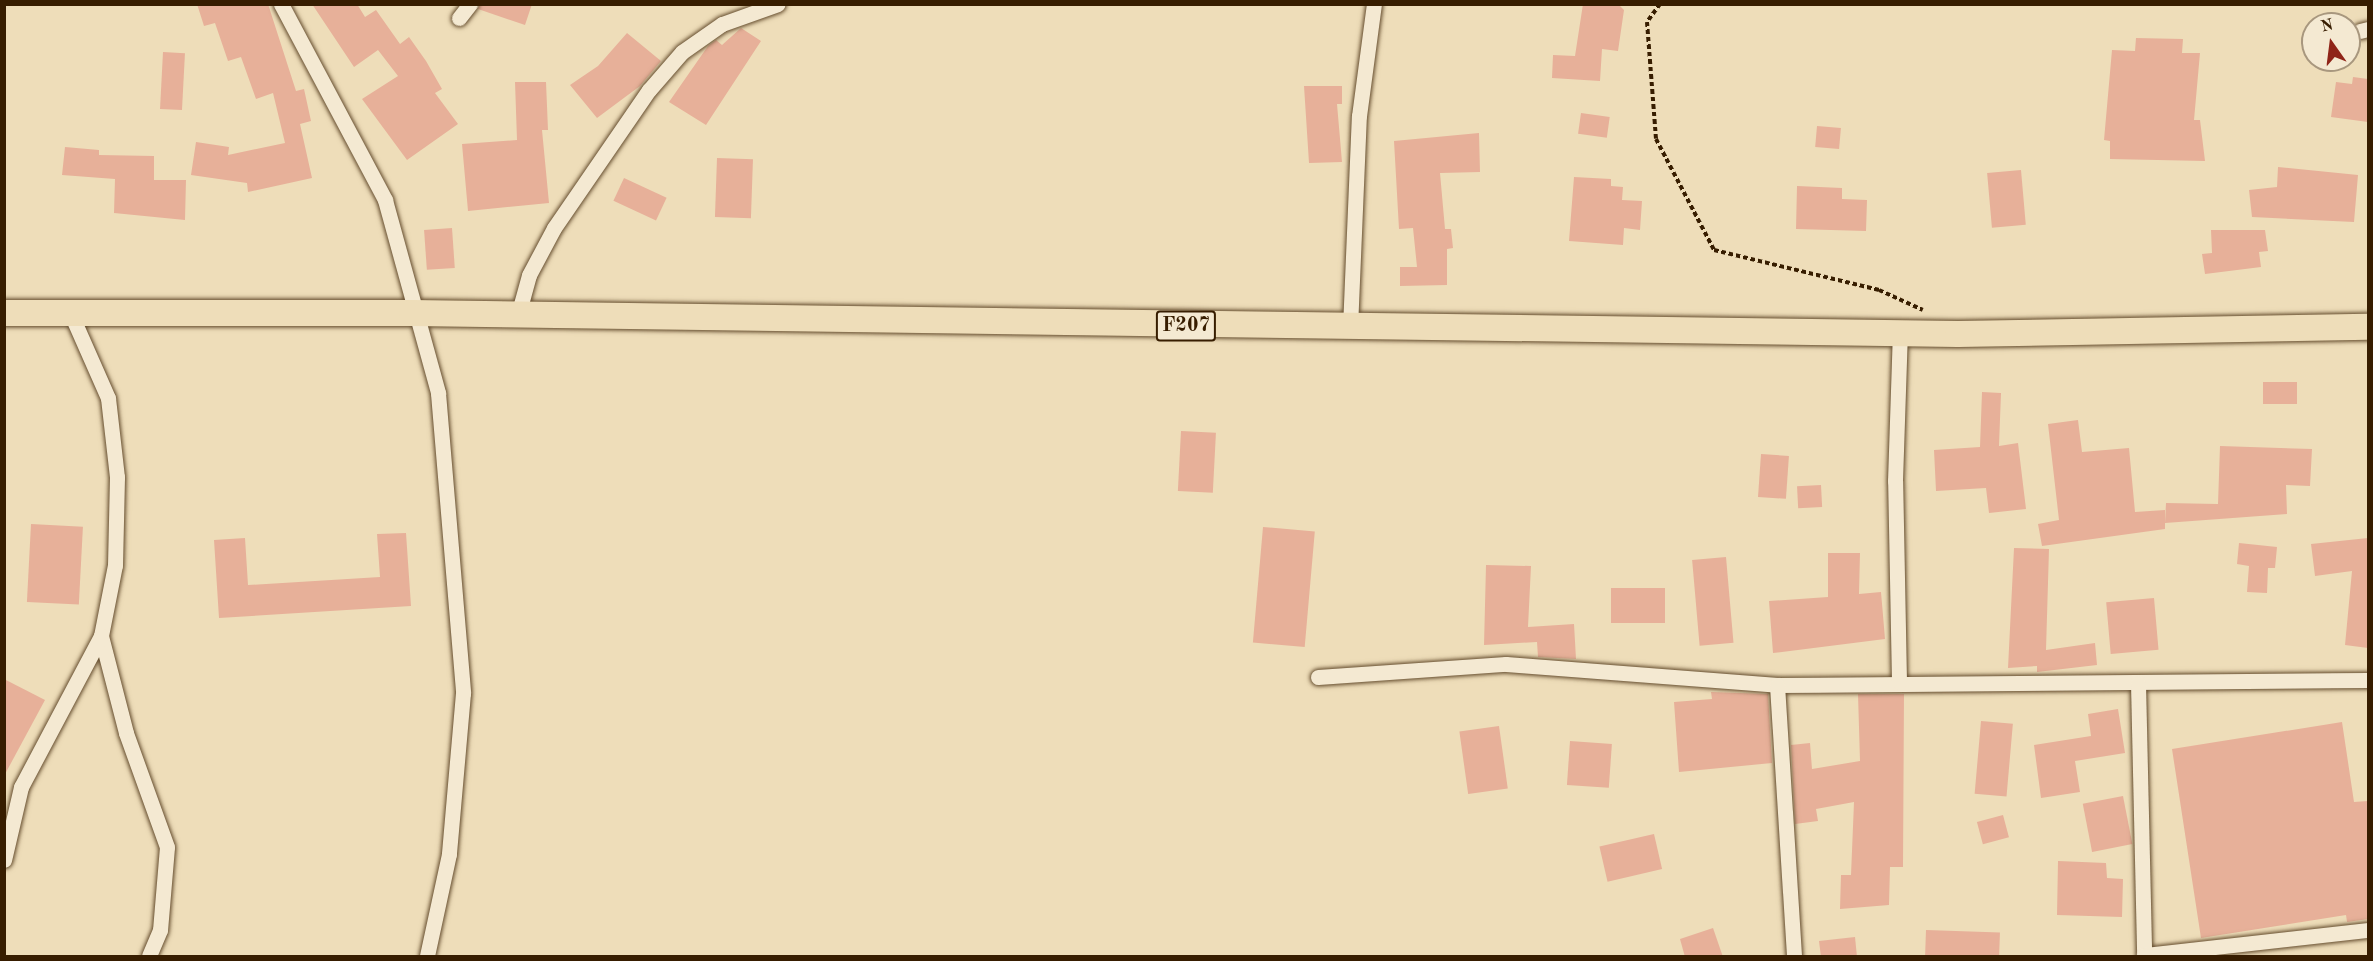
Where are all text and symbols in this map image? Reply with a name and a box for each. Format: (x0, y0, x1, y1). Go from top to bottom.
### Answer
north arrow (2301, 12, 2361, 72)
text: N (2319, 17, 2335, 36)
road number: F207 (1154, 309, 1218, 343)

